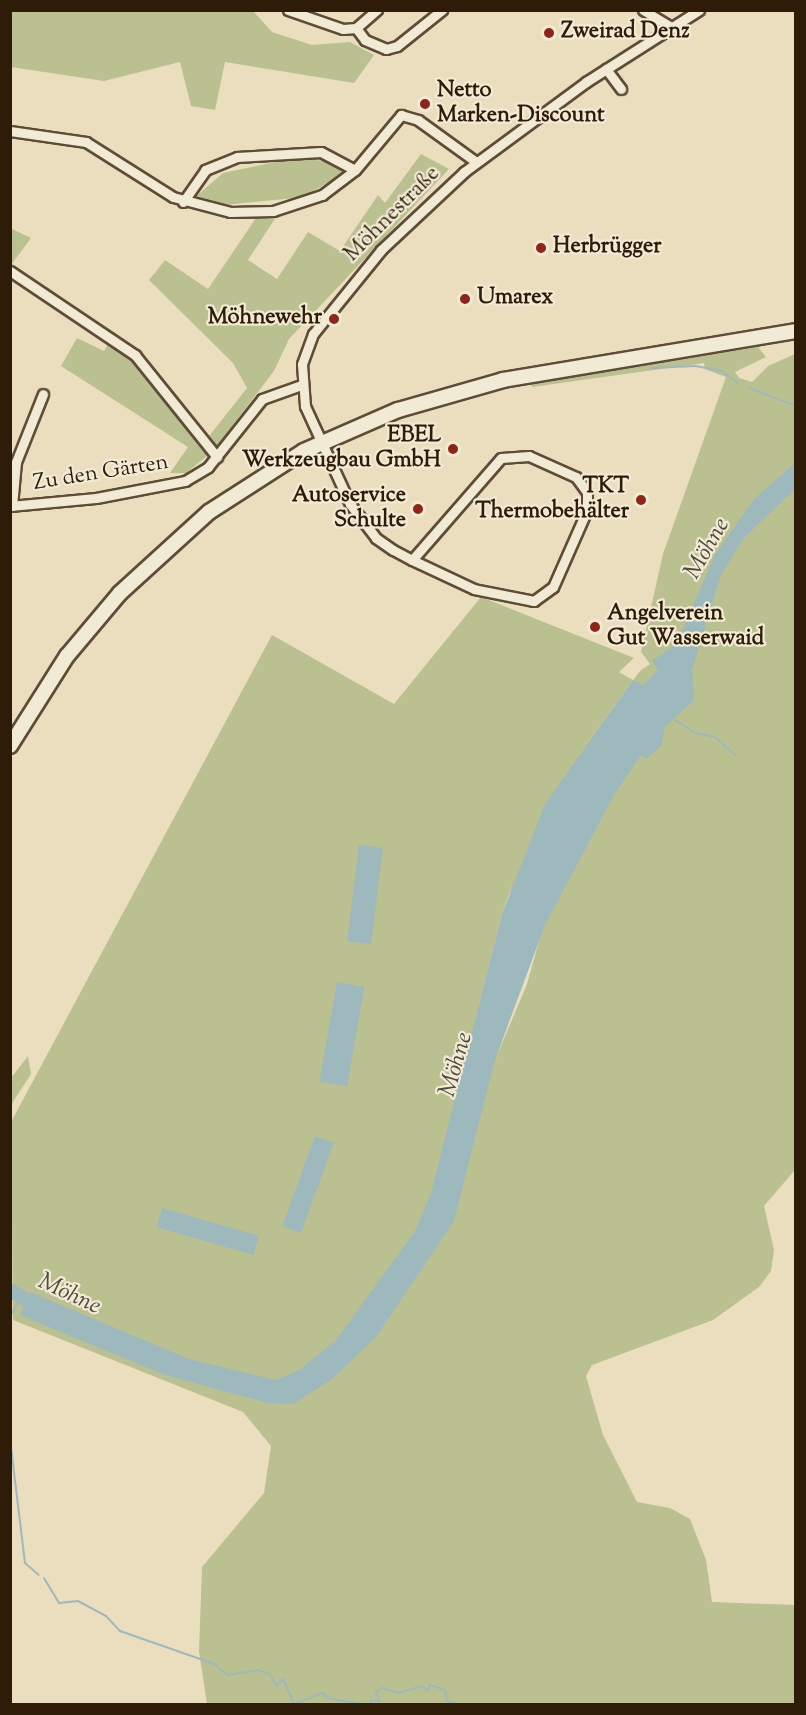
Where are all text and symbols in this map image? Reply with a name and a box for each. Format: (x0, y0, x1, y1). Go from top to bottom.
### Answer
place label: Zweirad Denz (561, 20, 689, 46)
marker: Zweirad Denz (542, 26, 556, 40)
place label: Netto Marken-Discount (437, 78, 605, 130)
marker: Netto Marken-Discount (418, 97, 432, 111)
street label: Möhnestraße (340, 162, 446, 268)
place label: Herbrügger (553, 235, 661, 261)
marker: Herbrügger (534, 241, 548, 255)
place label: Umarex (477, 286, 553, 312)
marker: Umarex (458, 292, 472, 306)
place label: Möhnewehr (208, 306, 322, 332)
marker: Möhnewehr (327, 312, 341, 326)
place label: EBEL Werkzeugbau GmbH (242, 423, 441, 475)
marker: EBEL Werkzeugbau GmbH (446, 442, 460, 456)
street label: Zu den Gärten (31, 450, 171, 498)
place label: TKT Thermobehälter (475, 474, 629, 526)
place label: Autoservice Schulte (292, 483, 406, 534)
marker: TKT Thermobehälter (634, 493, 648, 507)
marker: Autoservice Schulte (411, 502, 425, 516)
water label: Möhne (679, 513, 737, 585)
place label: Angelverein Gut Wasserwaid (607, 601, 764, 652)
marker: Angelverein Gut Wasserwaid (588, 620, 602, 634)
water label: Möhne (434, 1029, 480, 1101)
water label: Möhne (33, 1268, 105, 1322)

